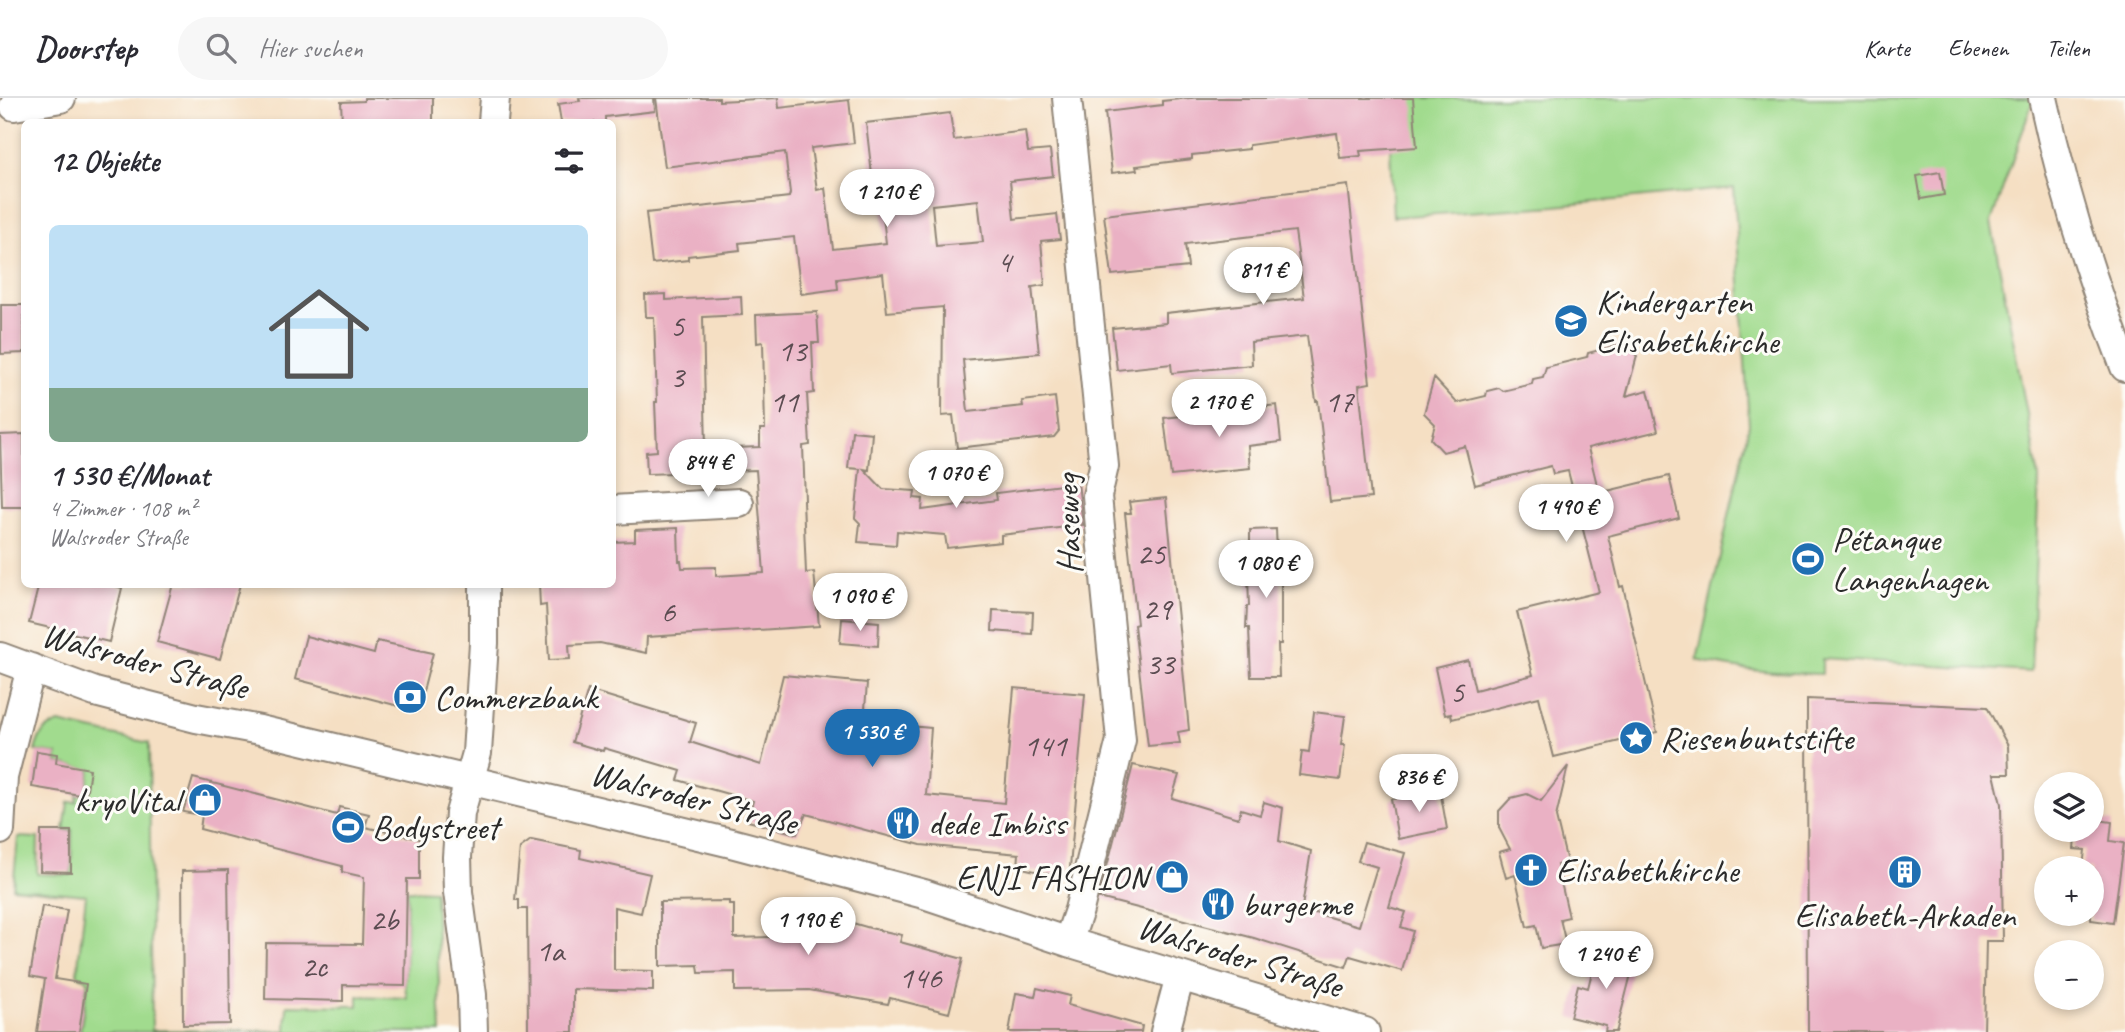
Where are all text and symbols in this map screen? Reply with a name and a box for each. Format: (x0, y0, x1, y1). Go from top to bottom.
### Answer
search box (178, 17, 668, 80)
text: Doorstep (35, 27, 136, 69)
icon: search (202, 29, 240, 67)
text: Hier suchen (258, 32, 363, 65)
text: Karte (1864, 33, 1910, 63)
text: Ebenen (1948, 33, 2008, 63)
text: Teilen (2046, 33, 2090, 63)
text: 12 Objekte (49, 142, 159, 180)
icon: filters (550, 142, 588, 180)
pin: 1 210 € (822, 170, 952, 229)
text: 1 210 € (856, 177, 918, 206)
house number: 4 (997, 241, 1015, 282)
pin: 811 € (1214, 248, 1312, 307)
text: 811 € (1240, 255, 1286, 284)
icon: home (256, 271, 382, 397)
place label: Kindergarten Elisabethkirche (1596, 279, 1781, 364)
school or university icon: Kindergarten Elisabethkirche (1552, 302, 1590, 340)
house number: 5 (670, 305, 686, 346)
house number: 13 (778, 330, 809, 371)
house number: 3 (670, 356, 687, 397)
pin: 2 170 € (1154, 380, 1284, 439)
house number: 11 (770, 381, 800, 422)
house number: 17 (1325, 381, 1355, 422)
text: 2 170 € (1188, 387, 1250, 416)
pin: 844 € (659, 440, 757, 499)
text: 844 € (685, 447, 731, 476)
pin: 1 070 € (891, 450, 1021, 510)
text: 1 530 €/Monat (49, 456, 209, 494)
text: 1 070 € (925, 458, 987, 487)
street label: Haseweg (1044, 471, 1092, 575)
pin: 1 490 € (1501, 484, 1631, 544)
text: 1 490 € (1535, 492, 1597, 521)
text: 4 Zimmer · 108 m² (49, 494, 196, 523)
place label: Pétanque Langenhagen (1832, 517, 1990, 602)
text: Walsroder Straße (49, 523, 188, 552)
house number: 25 (1137, 533, 1167, 574)
pin: 1 080 € (1201, 540, 1331, 600)
sports icon: Pétanque Langenhagen (1789, 540, 1827, 578)
text: 1 080 € (1235, 548, 1297, 577)
pin: 1 090 € (795, 574, 925, 633)
text: 1 090 € (829, 581, 891, 610)
house number: 29 (1143, 588, 1174, 629)
house number: 6 (661, 591, 677, 632)
street label: Walsroder Straße (37, 612, 255, 711)
house number: 33 (1146, 643, 1177, 684)
house number: 5 (1450, 671, 1466, 712)
place label: Commerzbank (434, 675, 600, 720)
bank icon: Commerzbank (391, 678, 429, 716)
pin: 1 530 € (807, 710, 937, 769)
place label: Riesenbuntstifte (1660, 716, 1856, 761)
text: 1 530 € (841, 717, 903, 746)
place icon: Riesenbuntstifte (1617, 719, 1655, 757)
house number: 141 (1023, 725, 1068, 766)
street label: Walsroder Straße (586, 751, 804, 846)
pin: 836 € (1370, 754, 1468, 814)
text: 836 € (1395, 762, 1443, 791)
map controls (2034, 772, 2104, 1010)
button: layers (2034, 772, 2104, 842)
place label: kryoVital (75, 778, 186, 823)
shop icon: kryoVital (186, 781, 224, 819)
place label: dede Imbiss (928, 801, 1069, 846)
restaurant icon: dede Imbiss (884, 804, 922, 842)
place label: Bodystreet (372, 805, 503, 850)
sports icon: Bodystreet (329, 808, 367, 846)
place label: Elisabethkirche (1556, 848, 1741, 893)
church icon: Elisabethkirche (1512, 851, 1550, 889)
building icon: Elisabeth-Arkaden (1886, 853, 1924, 891)
place label: ENJI FASHION (956, 855, 1153, 900)
button: + (2034, 856, 2104, 926)
shop icon: ENJI FASHION (1153, 858, 1191, 896)
place label: burgerme (1242, 882, 1354, 927)
restaurant icon: burgerme (1199, 885, 1237, 923)
place label: Elisabeth-Arkaden (1794, 893, 2017, 938)
pin: 1 190 € (743, 898, 873, 957)
house number: 2b (370, 899, 400, 940)
street label: Walsroder Straße (1132, 904, 1350, 1009)
text: 1 190 € (777, 905, 839, 934)
house number: 1a (536, 930, 566, 971)
pin: 1 240 € (1541, 932, 1671, 991)
text: 1 240 € (1575, 939, 1637, 968)
button: − (2034, 940, 2104, 1010)
house number: 2c (301, 946, 329, 987)
house number: 146 (898, 957, 943, 998)

